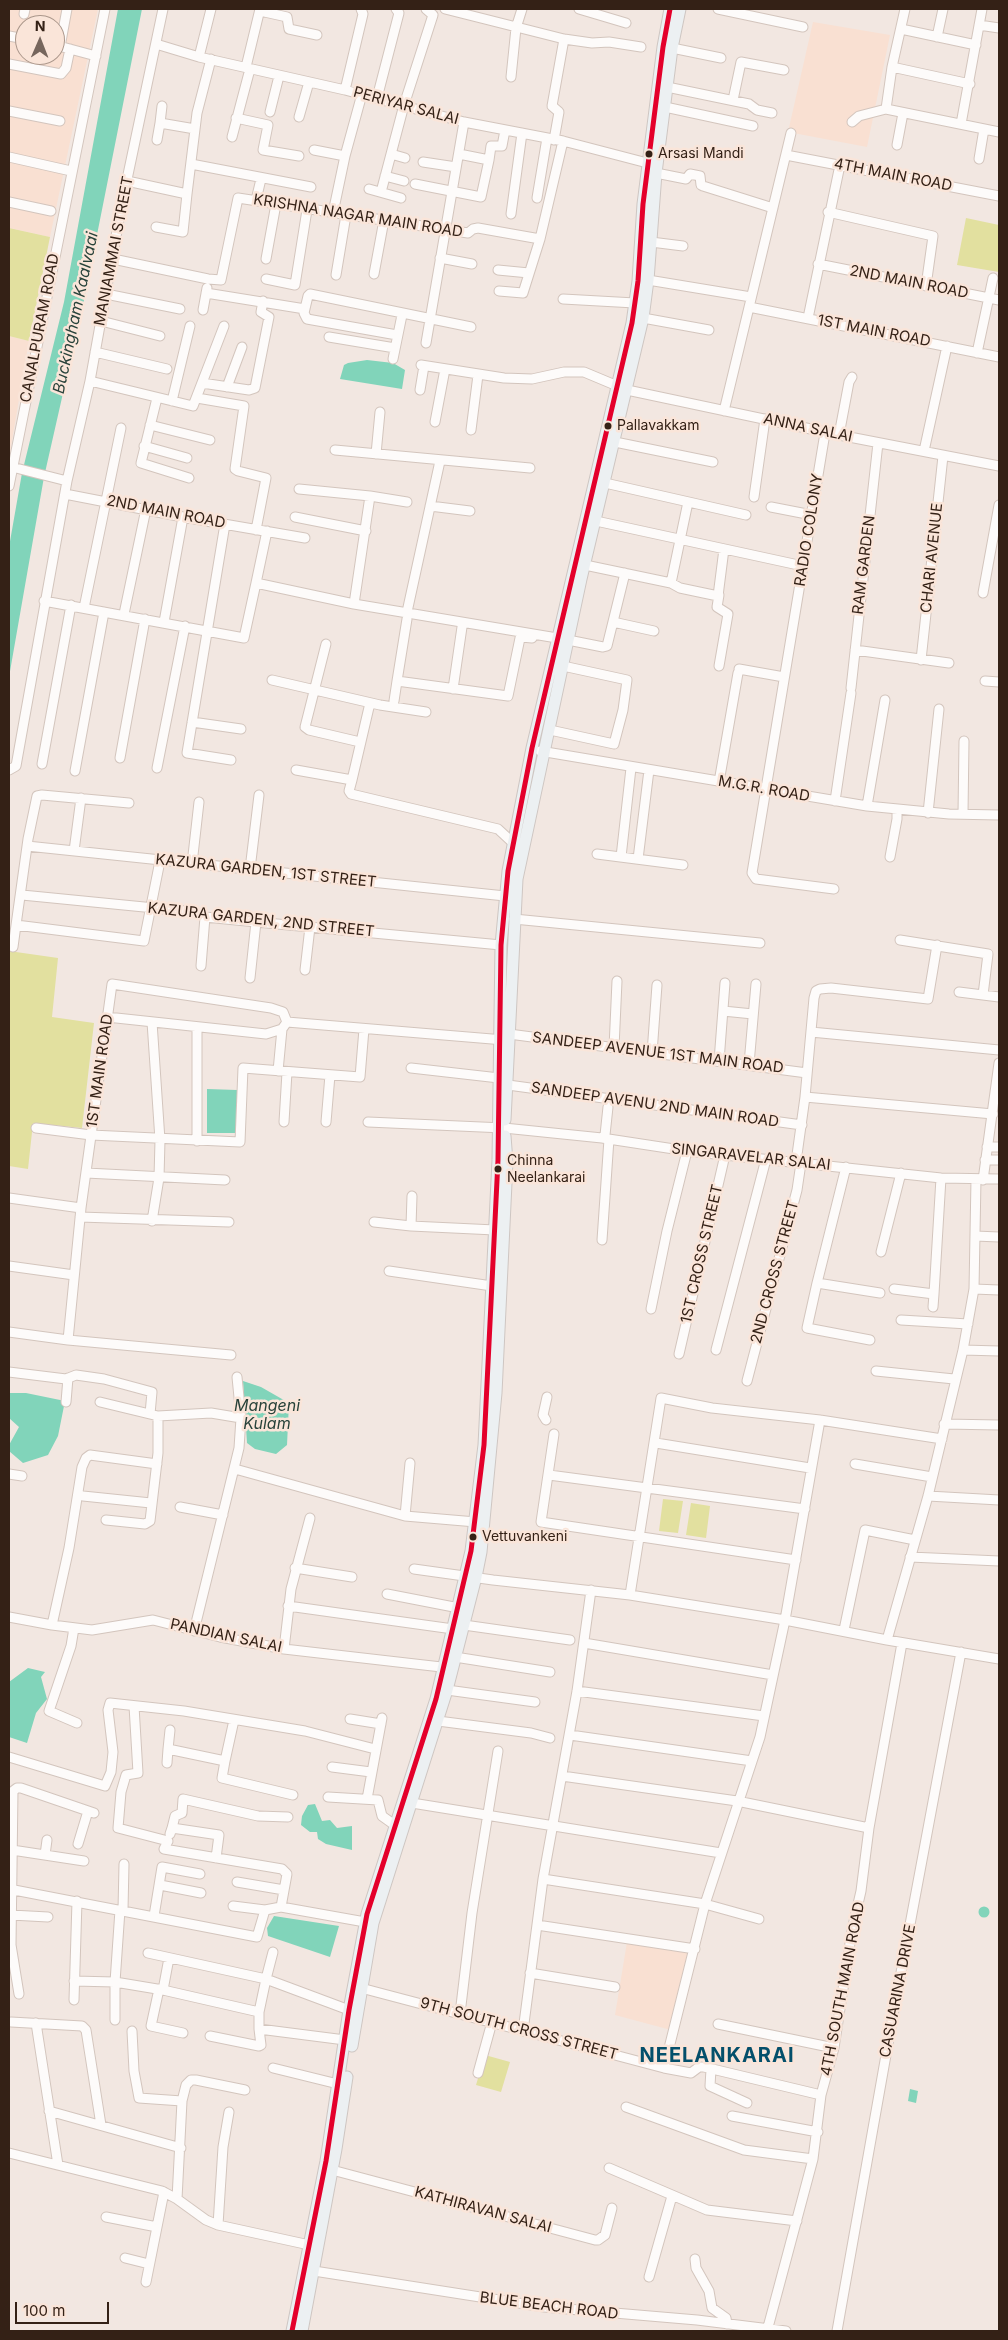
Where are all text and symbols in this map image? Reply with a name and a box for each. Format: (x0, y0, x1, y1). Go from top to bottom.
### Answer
north arrow (15, 15, 65, 65)
text: N (35, 17, 46, 34)
street label: PERIYAR SALAI (351, 83, 461, 129)
place label: Arsasi Mandi (658, 146, 744, 162)
marker: Arsasi Mandi (644, 149, 654, 159)
street label: 4TH MAIN ROAD (832, 155, 954, 195)
street label: MANIAMMAI STREET (91, 175, 137, 327)
street label: KRISHNA NAGAR MAIN ROAD (252, 191, 464, 241)
water label: Buckingham Kaalvaai (49, 230, 103, 396)
street label: CANALPURAM ROAD (17, 252, 63, 404)
street label: 2ND MAIN ROAD (848, 262, 970, 302)
street label: 1ST MAIN ROAD (816, 311, 932, 351)
street label: ANNA SALAI (762, 410, 854, 446)
place label: Pallavakkam (617, 418, 699, 434)
marker: Pallavakkam (603, 421, 613, 431)
street label: RADIO COLONY (791, 472, 827, 588)
street label: 2ND MAIN ROAD (105, 492, 227, 532)
street label: CHARI AVENUE (917, 502, 947, 614)
street label: RAM GARDEN (849, 514, 879, 616)
street label: M.G.R. ROAD (717, 772, 811, 806)
street label: KAZURA GARDEN, 1ST STREET (155, 850, 377, 892)
street label: KAZURA GARDEN, 2ND STREET (147, 899, 375, 941)
street label: 1ST MAIN ROAD (83, 1013, 117, 1129)
street label: SANDEEP AVENUE 1ST MAIN ROAD (531, 1029, 785, 1077)
street label: SANDEEP AVENU 2ND MAIN ROAD (530, 1079, 780, 1131)
street label: SINGARAVELAR SALAI (670, 1140, 832, 1174)
place label: Chinna Neelankarai (507, 1153, 585, 1186)
marker: Chinna Neelankarai (493, 1164, 503, 1174)
street label: 1ST CROSS STREET (677, 1183, 727, 1325)
street label: 2ND CROSS STREET (747, 1198, 803, 1346)
water label: Mangeni Kulam (234, 1396, 300, 1434)
place label: Vettuvankeni (482, 1529, 567, 1545)
marker: Vettuvankeni (468, 1532, 478, 1542)
street label: PANDIAN SALAI (169, 1615, 283, 1657)
street label: 4TH SOUTH MAIN ROAD (817, 1900, 869, 2078)
street label: CASUARINA DRIVE (876, 1923, 920, 2059)
street label: 9TH SOUTH CROSS STREET (418, 1994, 620, 2064)
district label: NEELANKARAI (638, 2044, 796, 2068)
street label: KATHIRAVAN SALAI (413, 2183, 553, 2237)
street label: BLUE BEACH ROAD (479, 2289, 619, 2323)
scale bar (18, 2292, 111, 2324)
text: 100 m (23, 2301, 65, 2320)

